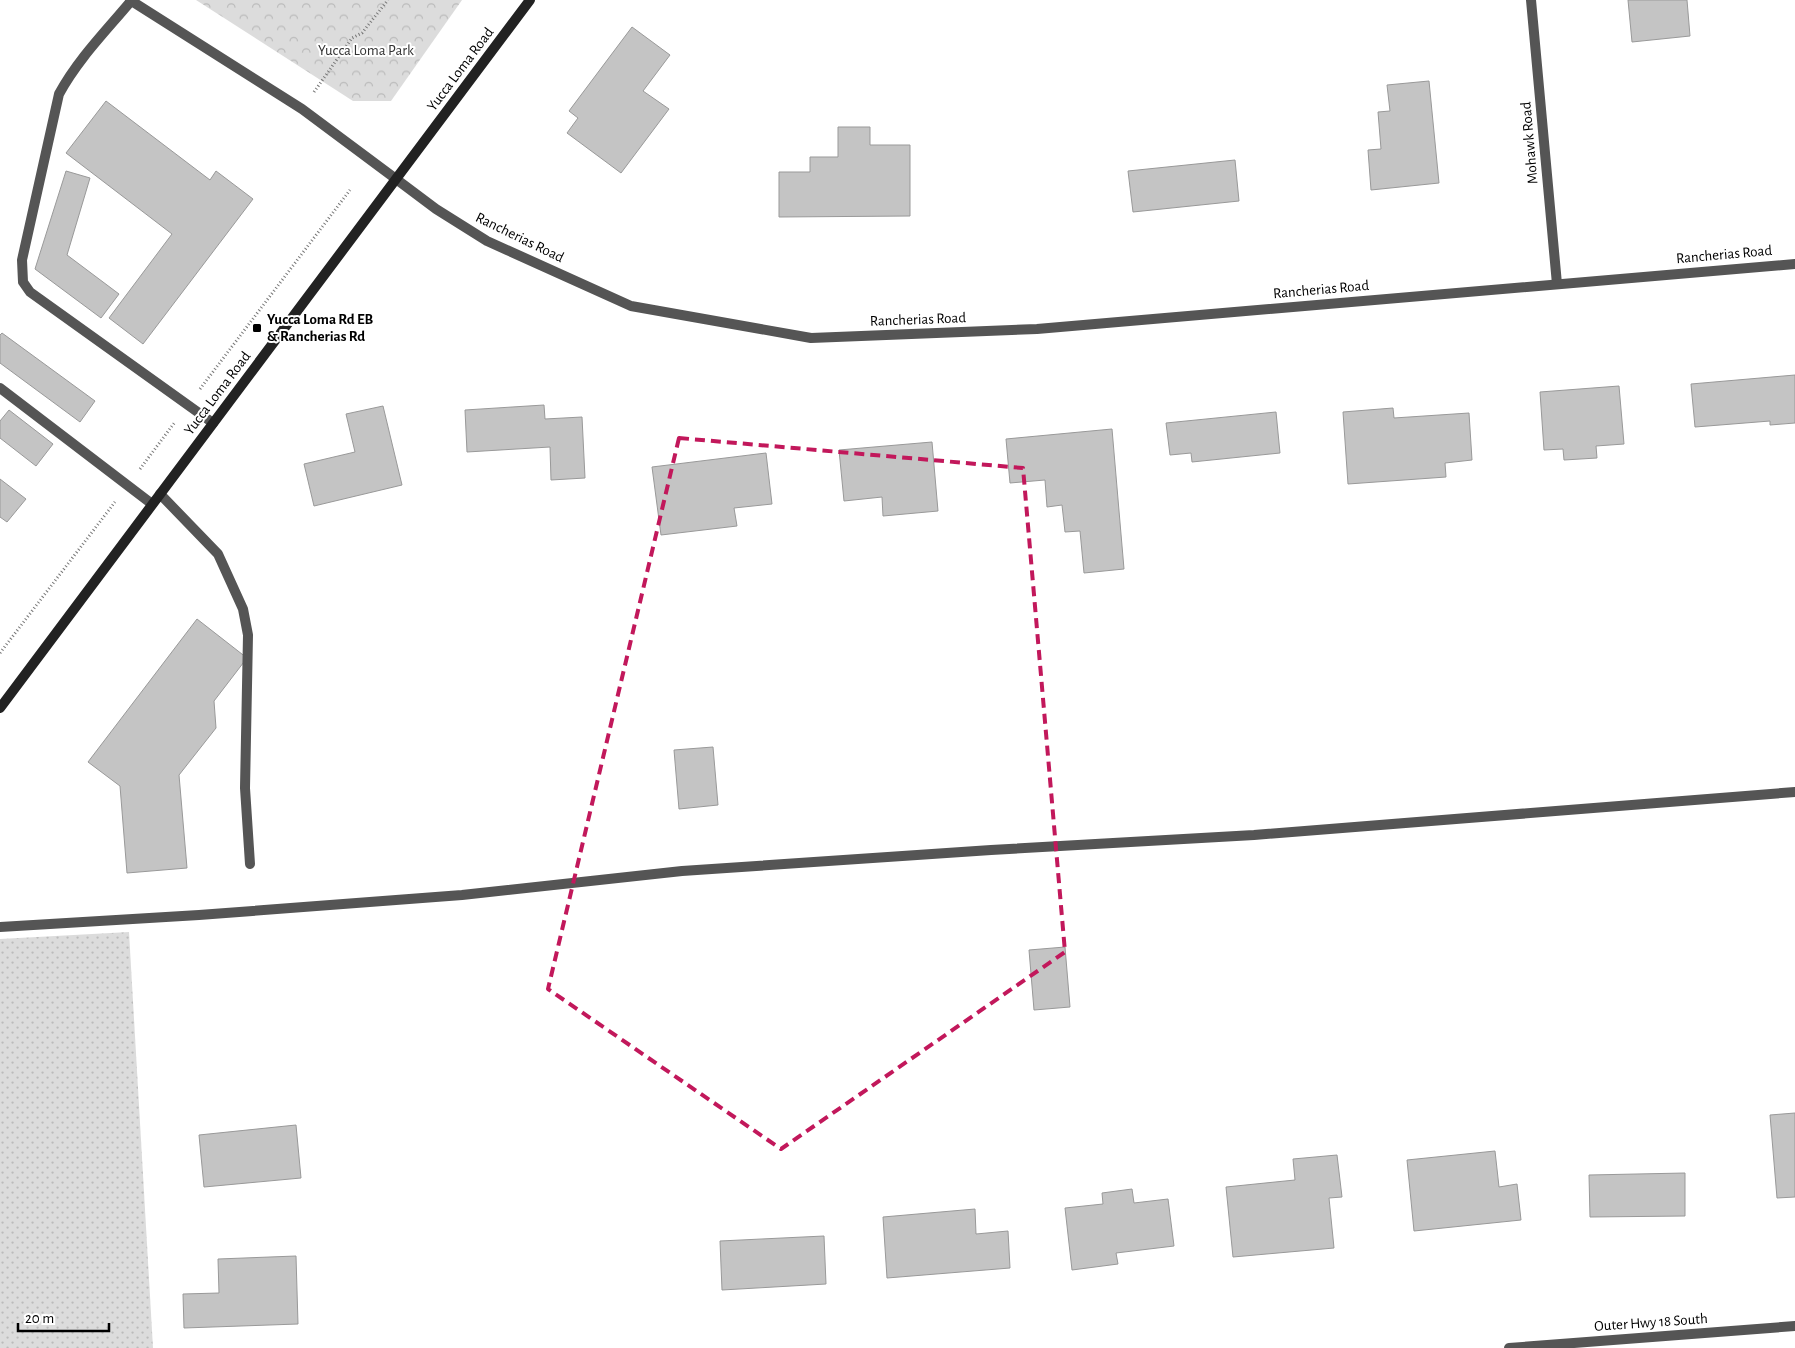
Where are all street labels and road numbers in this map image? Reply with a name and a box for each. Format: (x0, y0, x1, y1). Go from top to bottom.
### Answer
street label: Yucca Loma Road (424, 25, 497, 114)
street label: Mohawk Road (1518, 101, 1541, 185)
street label: Rancherias Road (473, 210, 567, 265)
street label: Rancherias Road (1675, 243, 1773, 266)
street label: Rancherias Road (1272, 278, 1370, 301)
street label: Rancherias Road (870, 310, 967, 329)
street label: Yucca Loma Road (181, 349, 254, 438)
street label: Outer Hwy 18 South (1594, 1311, 1708, 1334)

